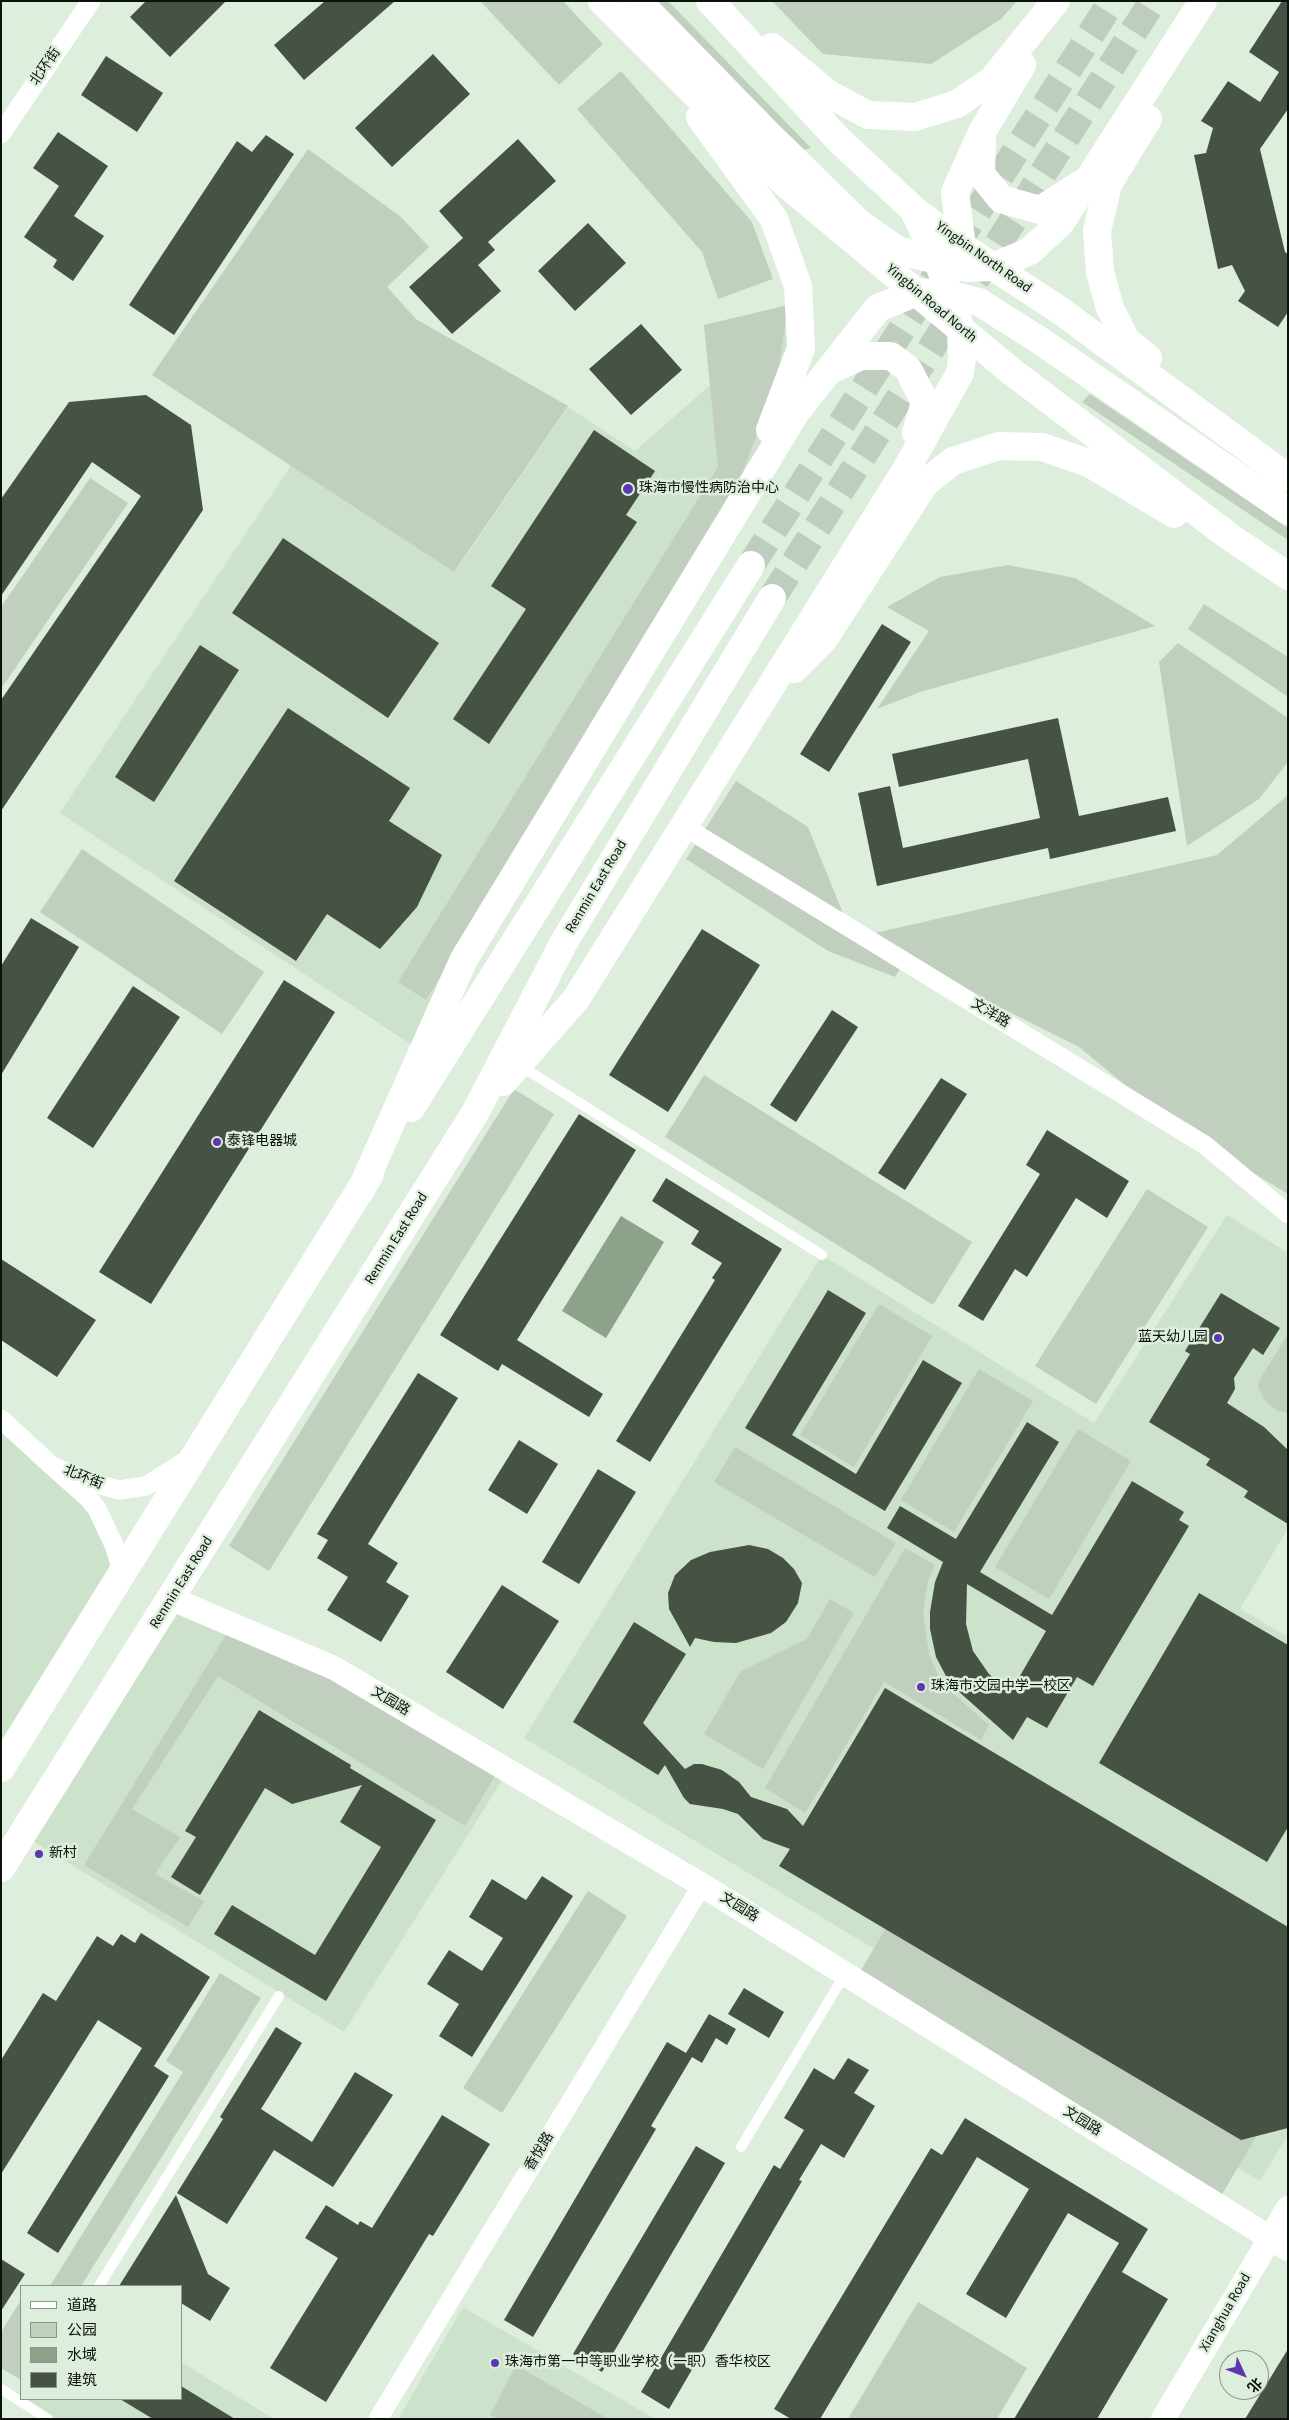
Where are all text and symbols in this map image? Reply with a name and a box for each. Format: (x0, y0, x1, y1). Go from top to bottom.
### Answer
street label: 北环街 (27, 45, 65, 89)
street label: Yingbin North Road (932, 219, 1034, 297)
street label: Yingbin Road North (882, 261, 980, 347)
place label: 珠海市慢性病防治中心 (639, 481, 779, 497)
marker: 珠海市慢性病防治中心 (621, 482, 635, 496)
street label: Renmin East Road (563, 837, 631, 937)
street label: 文洋路 (968, 996, 1012, 1032)
place label: 泰锋电器城 (227, 1134, 297, 1150)
marker: 泰锋电器城 (211, 1136, 223, 1148)
street label: Renmin East Road (362, 1190, 432, 1288)
place label: 蓝天幼儿园 (1138, 1330, 1208, 1346)
marker: 蓝天幼儿园 (1212, 1332, 1224, 1344)
street label: 北环街 (60, 1462, 106, 1494)
street label: Renmin East Road (147, 1534, 217, 1632)
place label: 珠海市文园中学一校区 (931, 1679, 1071, 1695)
marker: 珠海市文园中学一校区 (915, 1681, 927, 1693)
street label: 文园路 (368, 1684, 412, 1720)
place label: 新村 (49, 1846, 77, 1862)
marker: 新村 (33, 1848, 45, 1860)
street label: 文园路 (717, 1890, 761, 1926)
street label: 文园路 (1060, 2104, 1104, 2140)
street label: 香悅路 (522, 2130, 558, 2174)
street label: Xianghua Road (1197, 2271, 1255, 2355)
legend (20, 2285, 182, 2400)
text: 道路 (67, 2295, 97, 2316)
text: 公园 (67, 2320, 97, 2341)
text: 水域 (67, 2345, 97, 2366)
north arrow (1219, 2350, 1269, 2400)
place label: 珠海市第一中等职业学校（一职）香华校区 (505, 2355, 771, 2371)
marker: 珠海市第一中等职业学校（一职）香华校区 (489, 2357, 501, 2369)
text: 建筑 (67, 2370, 97, 2391)
text: 北 (1242, 2373, 1266, 2396)

